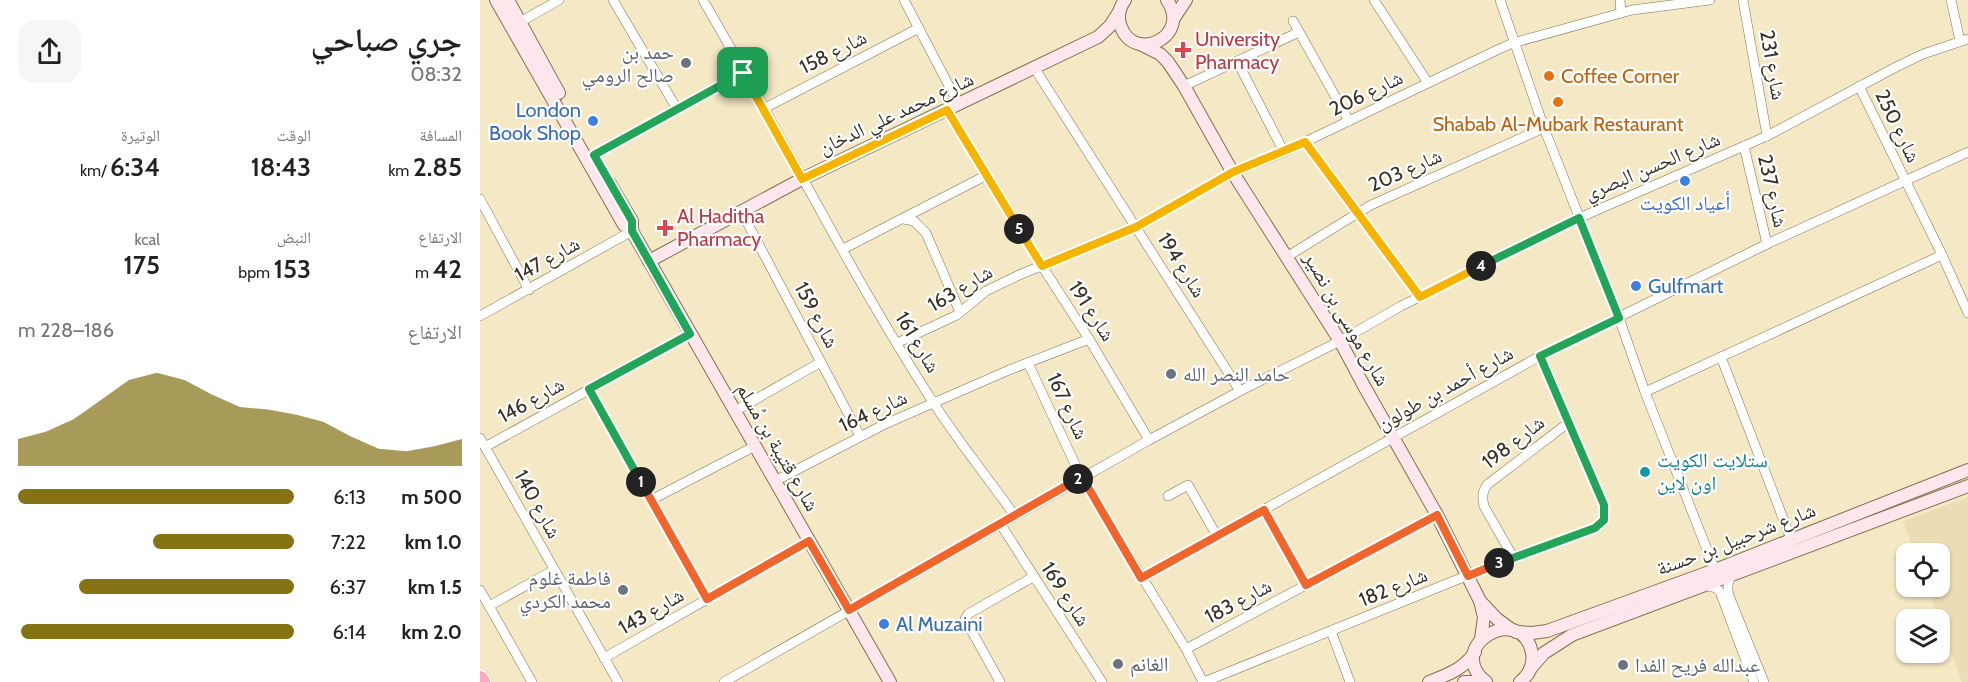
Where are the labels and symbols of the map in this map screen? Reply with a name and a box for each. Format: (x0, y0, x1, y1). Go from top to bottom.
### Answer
street label: شارع 158 (795, 25, 871, 80)
place label: University Pharmacy (1195, 27, 1280, 74)
street label: شارع 231 (1754, 28, 1791, 102)
place label: حمد بن صالح الرومي (582, 40, 674, 91)
marker: University Pharmacy (1176, 43, 1190, 57)
pin (717, 47, 768, 98)
marker: حمد بن صالح الرومي (679, 56, 693, 70)
place label: Coffee Corner (1561, 64, 1680, 88)
street label: شارع 206 (1326, 65, 1407, 122)
street label: شارع محمد علي الدخان (815, 67, 979, 163)
marker: Coffee Corner (1542, 69, 1556, 83)
street label: شارع 250 (1869, 86, 1926, 167)
marker: Shabab Al-Mubark Restaurant (1551, 95, 1565, 109)
place label: London Book Shop (489, 98, 581, 145)
place label: Shabab Al-Mubark Restaurant (1432, 112, 1684, 136)
marker: London Book Shop (586, 114, 600, 128)
street label: شارع الحسن البصري (1581, 127, 1725, 209)
street label: شارع 203 (1365, 143, 1446, 198)
street label: شارع 237 (1752, 152, 1793, 230)
marker: أعياد الكويت (1678, 174, 1692, 188)
place label: أعياد الكويت (1640, 191, 1730, 215)
place label: Al Haditha Pharmacy (677, 204, 765, 251)
pin: 5 (1004, 214, 1034, 244)
marker: Al Haditha Pharmacy (658, 221, 672, 235)
street label: شارع 194 (1152, 228, 1211, 302)
street label: شارع 147 (510, 231, 584, 288)
street label: شارع موسى بن نصير (1298, 247, 1395, 391)
pin: 4 (1466, 251, 1496, 281)
street label: شارع 163 (923, 259, 997, 317)
place label: Gulfmart (1648, 274, 1724, 298)
street label: شارع 191 (1063, 276, 1120, 346)
street label: شارع 159 (789, 278, 844, 353)
marker: Gulfmart (1629, 279, 1643, 293)
street label: شارع 161 (890, 307, 945, 377)
street label: شارع أحمد بن طولون (1373, 341, 1518, 436)
place label: حامد النصر الله (1183, 362, 1290, 386)
marker: حامد النصر الله (1164, 367, 1178, 381)
street label: شارع 167 (1041, 369, 1094, 443)
street label: شارع 146 (494, 372, 569, 429)
street label: شارع قتيبة بن مُسلم (730, 379, 824, 516)
street label: شارع 164 (835, 385, 911, 438)
street label: شارع 198 (1477, 410, 1550, 475)
place label: ستلايت الكويت اون لاين (1657, 448, 1768, 495)
pin: 2 (1063, 464, 1093, 494)
marker: ستلايت الكويت اون لاين (1638, 465, 1652, 479)
street label: شارع 140 (509, 466, 567, 543)
pin: 1 (626, 467, 656, 497)
street label: شارع شرحبيل بن حسنة (1653, 498, 1819, 581)
pin: 3 (1484, 548, 1514, 578)
street label: شارع 169 (1036, 557, 1096, 631)
street label: شارع 182 (1355, 562, 1431, 612)
place label: فاطمة غلوم محمد الكردي (519, 566, 611, 617)
street label: شارع 183 (1201, 574, 1276, 629)
street label: شارع 143 (614, 583, 688, 640)
marker: فاطمة غلوم محمد الكردي (616, 583, 630, 597)
place label: Al Muzaini (896, 612, 983, 636)
marker: Al Muzaini (877, 617, 891, 631)
place label: الغانم (1130, 652, 1168, 678)
place label: عبدالله فريح الفدا (1635, 653, 1760, 678)
marker: الغانم (1111, 657, 1125, 671)
marker: عبدالله فريح الفدا (1616, 658, 1630, 672)

